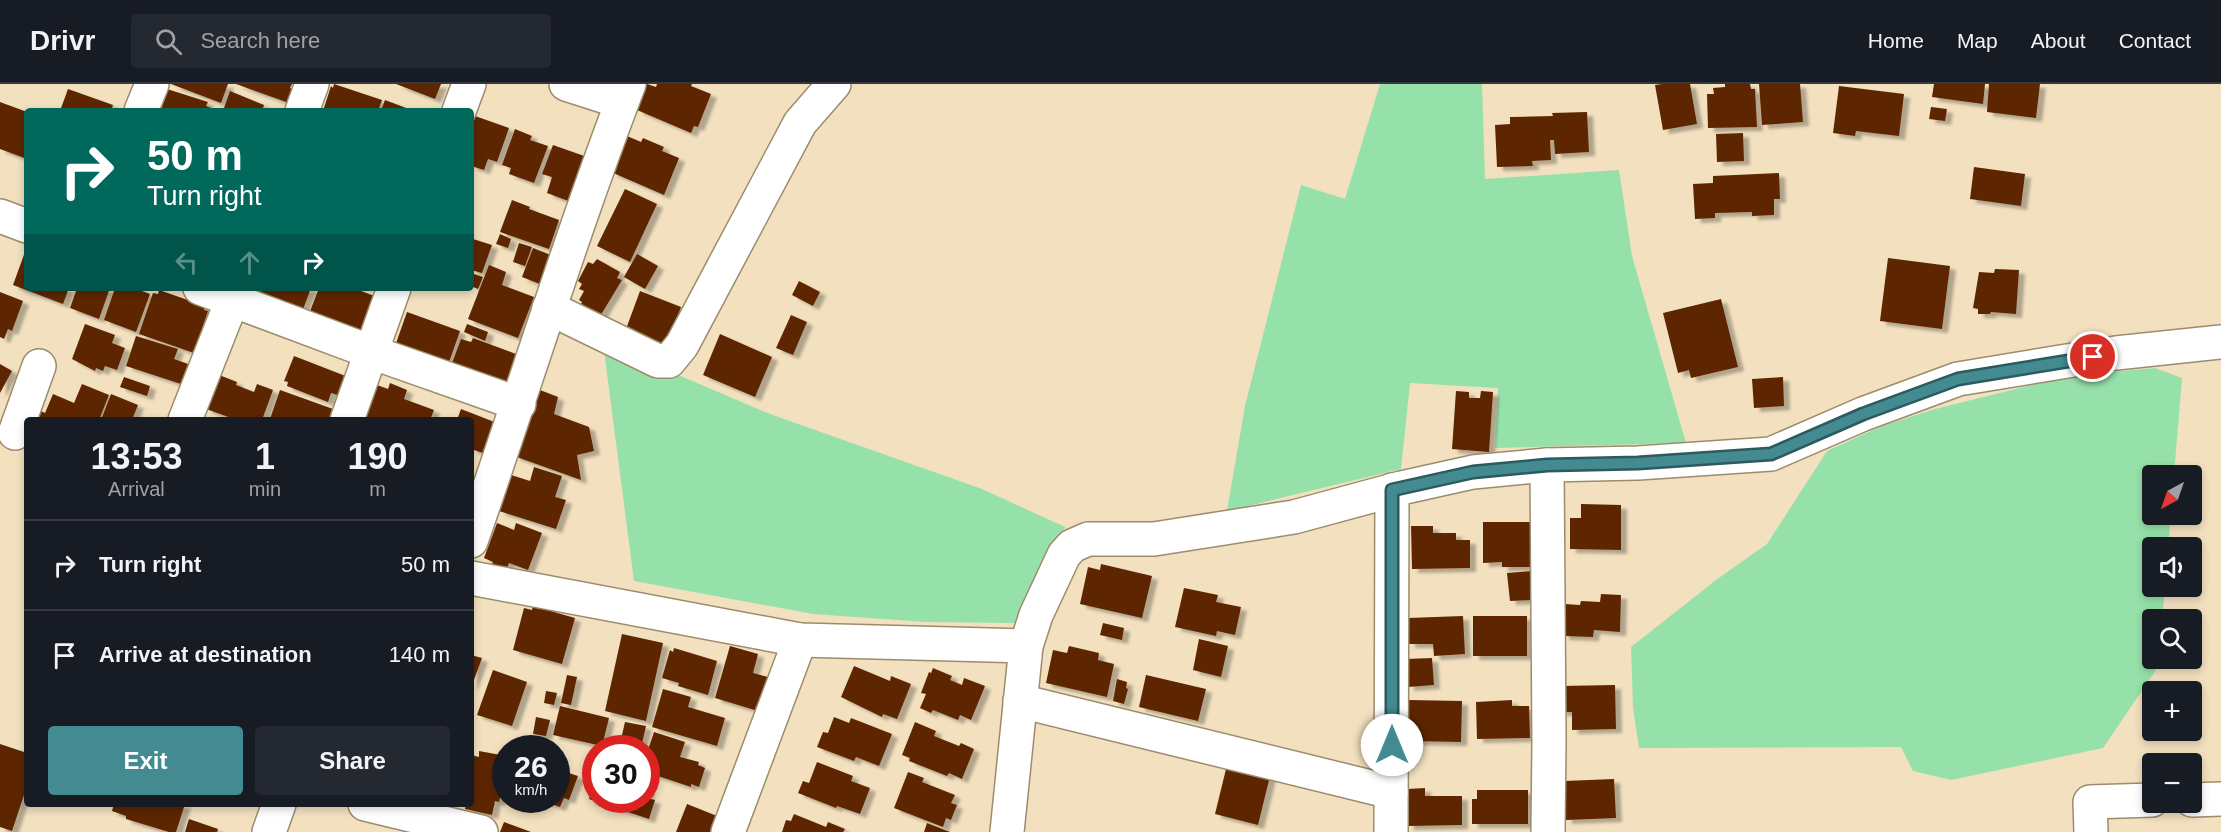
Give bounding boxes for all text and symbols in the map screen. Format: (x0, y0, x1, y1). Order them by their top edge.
search box (131, 14, 551, 68)
text: Drivr (30, 25, 95, 56)
icon: search (152, 25, 185, 58)
text: Search here (200, 28, 320, 53)
text: Home (1868, 29, 1924, 52)
text: Map (1957, 29, 1998, 52)
text: About (2031, 29, 2086, 52)
text: Contact (2119, 29, 2191, 52)
icon: right (48, 132, 126, 210)
text: 50 m (147, 132, 243, 179)
text: Turn right (147, 181, 262, 211)
icon: left (170, 246, 203, 279)
icon: ahead (233, 246, 266, 279)
icon: right (296, 246, 329, 279)
pin (2067, 331, 2118, 382)
icon: arrive (2076, 340, 2109, 373)
text: 13:53 (90, 436, 182, 477)
text: 1 (255, 436, 275, 477)
text: 190 (347, 436, 408, 477)
north arrow (2142, 465, 2202, 525)
map controls (2142, 465, 2202, 813)
text: Arrival (108, 478, 165, 500)
text: min (249, 478, 281, 500)
text: m (369, 478, 386, 500)
button: sound (2142, 537, 2202, 597)
icon: right (48, 549, 81, 582)
text: Turn right (99, 552, 201, 577)
text: 50 m (401, 552, 450, 577)
button: search (2142, 609, 2202, 669)
icon: arrive (48, 639, 81, 672)
text: Arrive at destination (99, 642, 312, 667)
text: 140 m (389, 642, 450, 667)
button: + (2142, 681, 2202, 741)
position arrow (1360, 713, 1424, 777)
button: Exit (48, 726, 243, 795)
button: Share (255, 726, 450, 795)
speed limit sign: 30 (582, 735, 660, 813)
text: 26 (514, 750, 548, 783)
button: − (2142, 753, 2202, 813)
text: km/h (515, 781, 547, 798)

